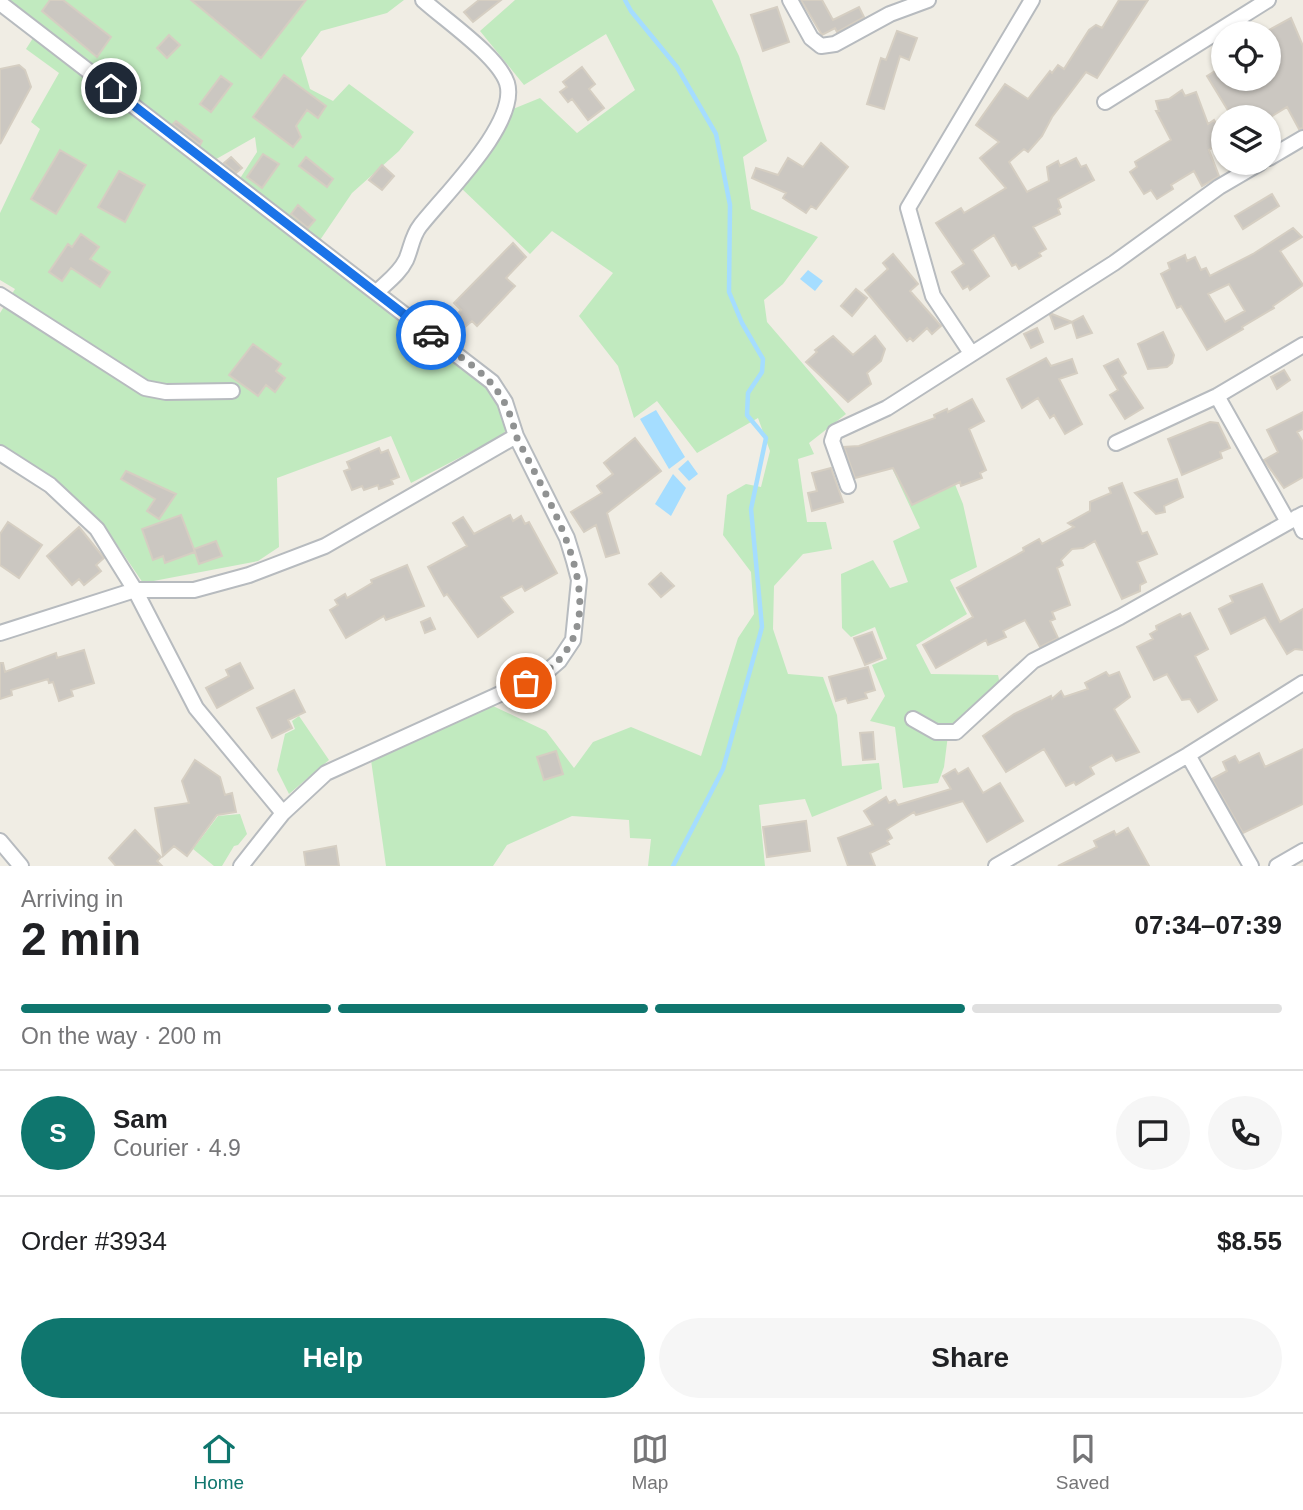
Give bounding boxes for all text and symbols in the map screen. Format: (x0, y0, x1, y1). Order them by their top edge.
map controls (1211, 21, 1281, 175)
button: locate (1211, 21, 1281, 91)
pin (81, 58, 141, 118)
icon: home (92, 69, 130, 107)
button: layers (1211, 105, 1281, 175)
courier (396, 300, 466, 370)
icon: car (412, 316, 450, 354)
pin (496, 653, 556, 713)
icon: bag (507, 664, 545, 702)
text: Arriving in (21, 886, 123, 912)
text: 07:34–07:39 (1135, 910, 1282, 940)
text: 2 min (21, 913, 141, 965)
text: On the way · 200 m (21, 1023, 222, 1049)
button: chat (1116, 1096, 1190, 1170)
button: phone (1208, 1096, 1282, 1170)
text: Sam (113, 1104, 168, 1134)
text: S (49, 1118, 67, 1148)
text: Courier · 4.9 (113, 1135, 241, 1161)
text: Order #3934 (21, 1226, 167, 1256)
text: $8.55 (1217, 1226, 1282, 1256)
button: Help (21, 1318, 645, 1398)
button: Share (659, 1318, 1282, 1398)
tab: Home (193, 1430, 244, 1494)
tab: Map (631, 1430, 669, 1494)
tab: Saved (1056, 1430, 1110, 1494)

